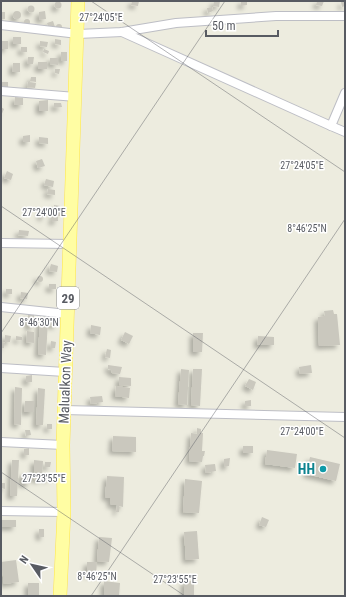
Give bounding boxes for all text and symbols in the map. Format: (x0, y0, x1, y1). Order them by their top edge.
text: 27°24'05"E (79, 12, 123, 23)
scale bar (206, 12, 278, 38)
text: 50 m (212, 19, 236, 33)
text: 27°24'05"E (280, 160, 324, 171)
text: 27°24'00"E (22, 207, 66, 218)
text: 8°46'25"N (287, 223, 327, 234)
road number: 29 (57, 287, 79, 309)
text: 8°46'30"N (19, 317, 59, 328)
street label: Malualkon Way (56, 340, 74, 424)
text: 27°24'00"E (280, 426, 324, 437)
place label: HH (298, 461, 315, 477)
marker: HH (318, 464, 328, 474)
text: 27°23'55"E (22, 473, 66, 484)
north arrow (12, 545, 52, 585)
text: N (17, 553, 32, 566)
text: 8°46'25"N (77, 571, 117, 582)
text: 27°23'55"E (153, 574, 197, 585)

